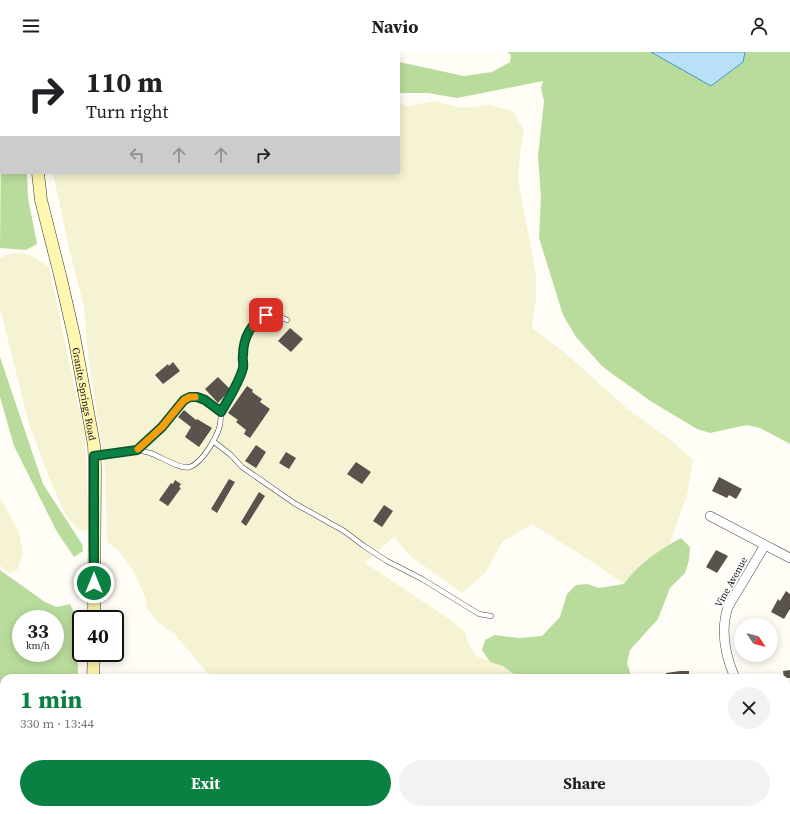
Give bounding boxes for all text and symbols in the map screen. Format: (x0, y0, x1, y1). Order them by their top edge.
text: Navio (372, 14, 418, 39)
icon: menu (20, 15, 42, 37)
icon: person (748, 15, 770, 37)
text: 110 m (86, 63, 163, 101)
icon: right (20, 68, 72, 120)
text: Turn right (86, 99, 168, 124)
icon: left (126, 144, 148, 166)
icon: ahead (168, 144, 190, 166)
icon: ahead (210, 144, 232, 166)
icon: right (252, 144, 274, 166)
pin (249, 298, 283, 332)
icon: arrive (255, 304, 277, 326)
street label: Granite Springs Road (70, 346, 100, 442)
street label: Vine Avenue (712, 554, 750, 610)
position arrow (73, 562, 115, 604)
speed limit sign: 40 (72, 610, 124, 662)
text: 33 (27, 617, 49, 645)
north arrow (734, 618, 778, 662)
map controls (734, 618, 778, 662)
text: km/h (26, 639, 50, 652)
text: 1 min (20, 683, 82, 716)
button: close (728, 687, 770, 729)
text: 330 m · 13:44 (20, 715, 94, 732)
button: Exit (20, 760, 391, 806)
button: Share (399, 760, 770, 806)

